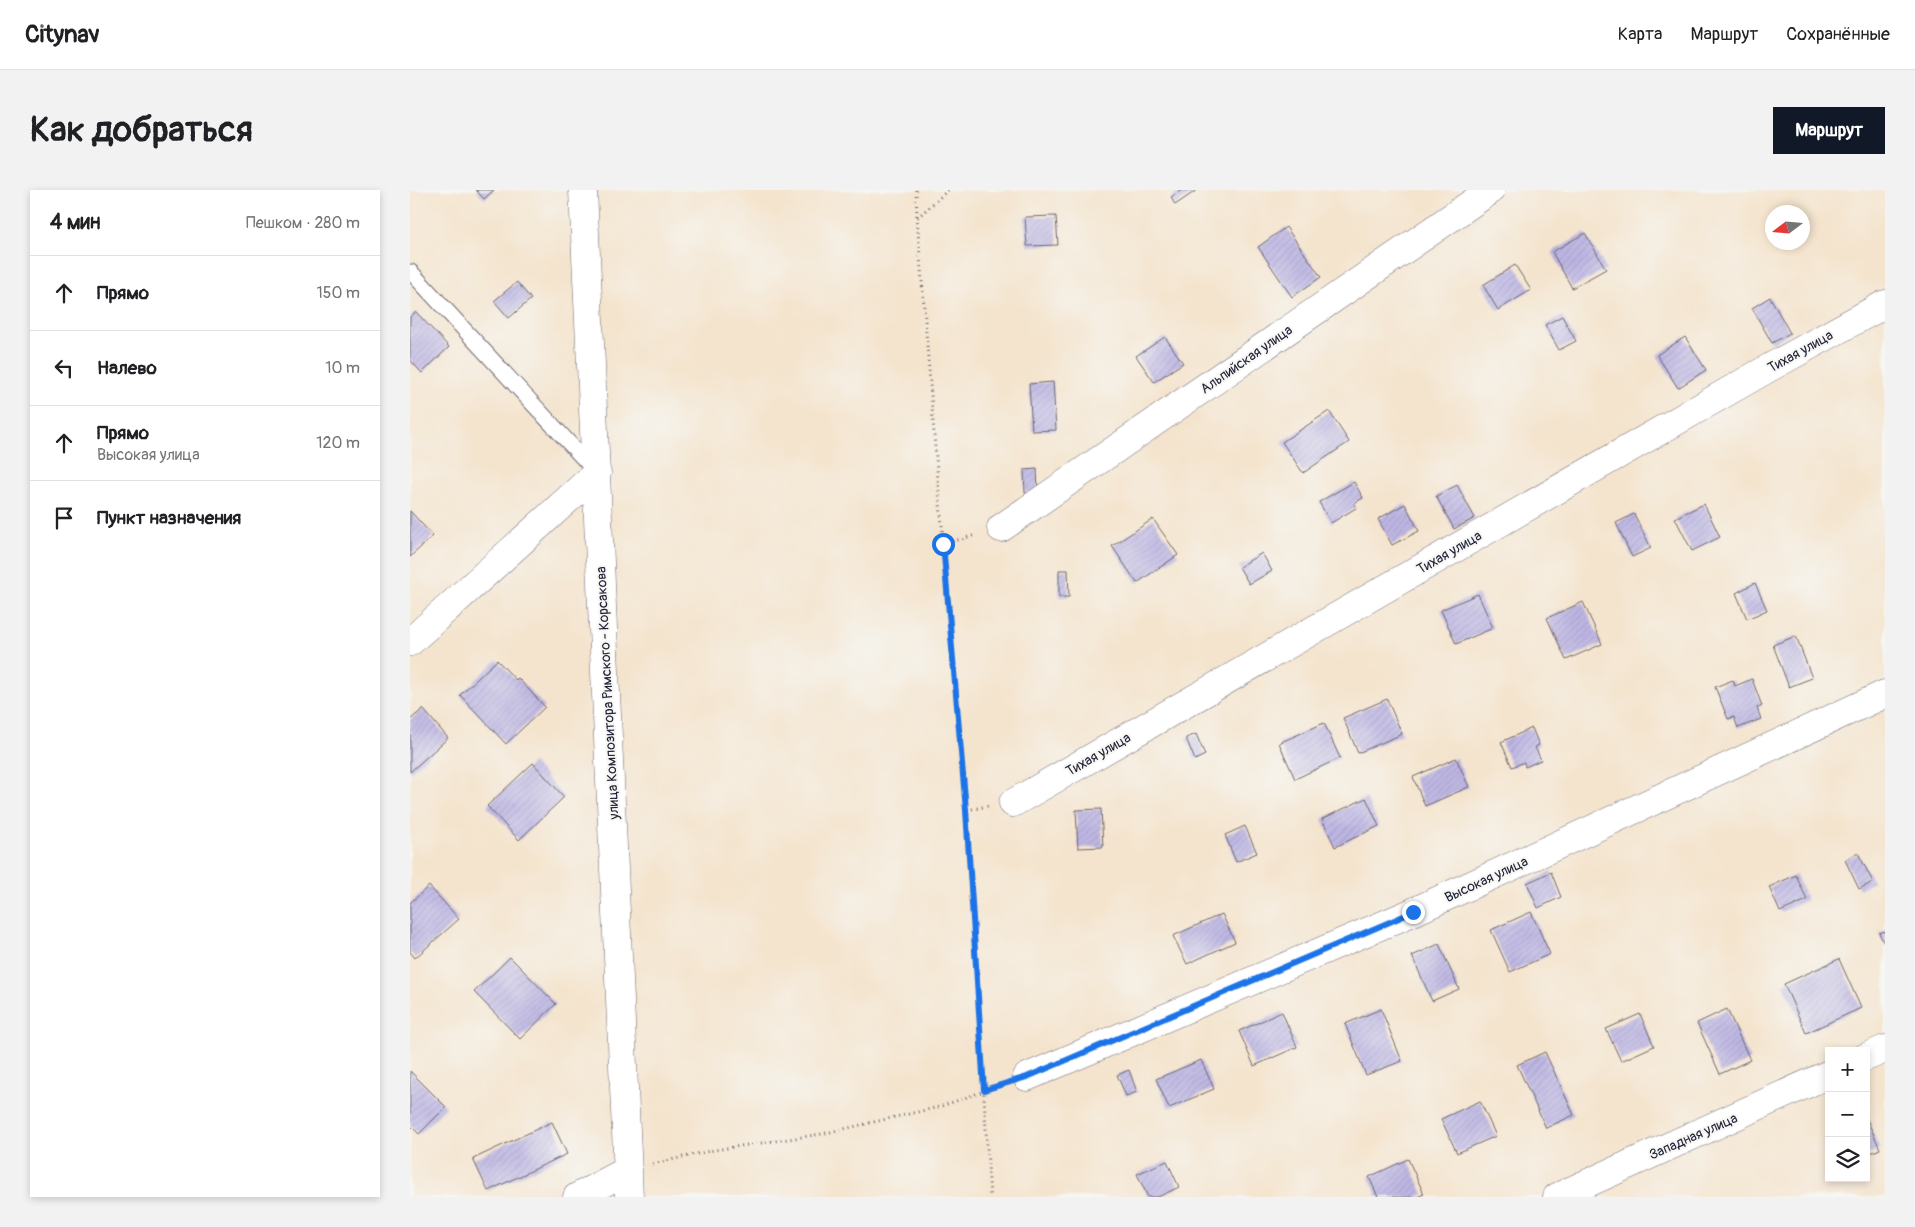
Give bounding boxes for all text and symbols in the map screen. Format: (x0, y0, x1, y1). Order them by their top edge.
text: Citynav (25, 20, 100, 49)
text: Карта (1618, 23, 1662, 46)
text: Маршрут (1690, 23, 1758, 46)
text: Сохранённые (1786, 23, 1890, 46)
button: Маршрут (1773, 107, 1885, 154)
text: Как добраться (30, 108, 253, 152)
north arrow (1765, 205, 1810, 250)
text: 4 мин (50, 209, 100, 236)
text: Пешком · 280 m (246, 213, 360, 233)
icon: ahead (50, 279, 78, 307)
text: Прямо (97, 281, 149, 305)
text: 150 m (316, 283, 360, 303)
street label: Альпийская улица (1197, 321, 1296, 397)
street label: Тихая улица (1765, 327, 1836, 376)
icon: left (50, 354, 78, 382)
text: Налево (97, 356, 157, 380)
text: 10 m (325, 358, 360, 378)
text: Прямо (97, 421, 149, 445)
icon: ahead (50, 429, 78, 457)
text: 120 m (316, 433, 360, 453)
text: Высокая улица (97, 445, 200, 465)
icon: arrive (50, 504, 78, 532)
text: Пункт назначения (97, 506, 241, 530)
street label: Тихая улица (1414, 527, 1485, 578)
route start (932, 533, 955, 556)
street label: улица Композитора Римского - Корсакова (592, 566, 623, 821)
street label: Тихая улица (1063, 729, 1134, 780)
street label: Высокая улица (1442, 853, 1530, 906)
route end (1402, 901, 1425, 924)
map controls (1825, 1047, 1870, 1182)
button: + (1825, 1047, 1870, 1092)
button: − (1825, 1092, 1870, 1137)
street label: Западная улица (1646, 1109, 1740, 1164)
button: layers (1825, 1137, 1870, 1182)

